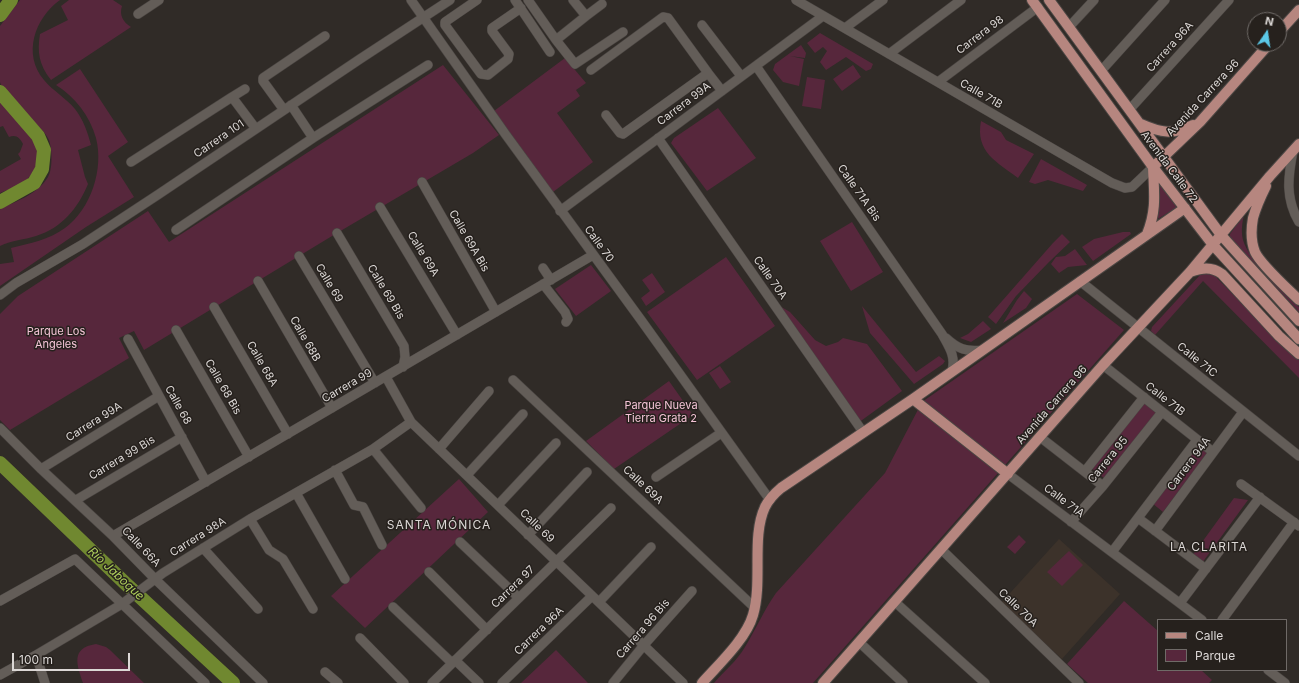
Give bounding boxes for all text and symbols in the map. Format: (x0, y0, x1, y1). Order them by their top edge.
north arrow (1247, 12, 1287, 52)
street label: Carrera 98 (954, 13, 1006, 57)
text: N (1264, 14, 1275, 29)
street label: Carrera 96A (1144, 19, 1196, 75)
street label: Avenida Carrera 96 (1164, 57, 1242, 139)
street label: Calle 71B (957, 77, 1005, 111)
street label: Carrera 99A (655, 80, 713, 128)
street label: Carrera 101 (191, 117, 247, 161)
street label: Avenida Calle 72 (1138, 129, 1200, 205)
street label: Calle 71A Bis (835, 162, 883, 224)
street label: Calle 69A Bis (446, 208, 492, 274)
street label: Calle 70 (581, 223, 617, 265)
street label: Calle 69A (404, 229, 442, 279)
street label: Calle 70A (750, 254, 790, 302)
street label: Calle 69 (312, 261, 346, 305)
street label: Calle 69 Bis (365, 262, 407, 322)
street label: Calle 68B (287, 314, 323, 364)
park label: Parque Los Angeles (27, 325, 85, 351)
street label: Calle 68A (244, 339, 280, 389)
street label: Calle 71C (1174, 340, 1220, 380)
street label: Calle 68 Bis (202, 357, 244, 417)
street label: Avenida Carrera 96 (1014, 363, 1090, 447)
street label: Carrera 99 (319, 366, 375, 406)
street label: Calle 71B (1142, 379, 1188, 419)
street label: Calle 68 (162, 383, 194, 427)
park label: Parque Nueva Tierra Grata 2 (624, 399, 698, 425)
street label: Carrera 99A (64, 400, 124, 444)
street label: Carrera 99 Bis (87, 433, 157, 483)
street label: Carrera 95 (1085, 434, 1131, 486)
street label: Carrera 94A (1165, 435, 1213, 493)
street label: Calle 69A (620, 463, 666, 507)
street label: Calle 71A (1041, 481, 1087, 521)
street label: Calle 69 (517, 506, 557, 546)
street label: Carrera 98A (168, 515, 228, 559)
district label: SANTA MÓNICA (387, 518, 491, 532)
street label: Calle 66A (119, 524, 163, 570)
district label: LA CLARITA (1170, 540, 1248, 554)
water label: Río Jaboque (85, 544, 147, 604)
street label: Carrera 97 (489, 563, 537, 611)
street label: Calle 70A (996, 586, 1040, 630)
street label: Carrera 96 Bis (614, 596, 672, 662)
street label: Carrera 96A (512, 604, 566, 658)
legend (1157, 619, 1287, 671)
text: Calle (1195, 628, 1223, 643)
scale bar (14, 645, 132, 671)
text: Parque (1195, 648, 1235, 663)
text: 100 m (19, 652, 53, 667)

